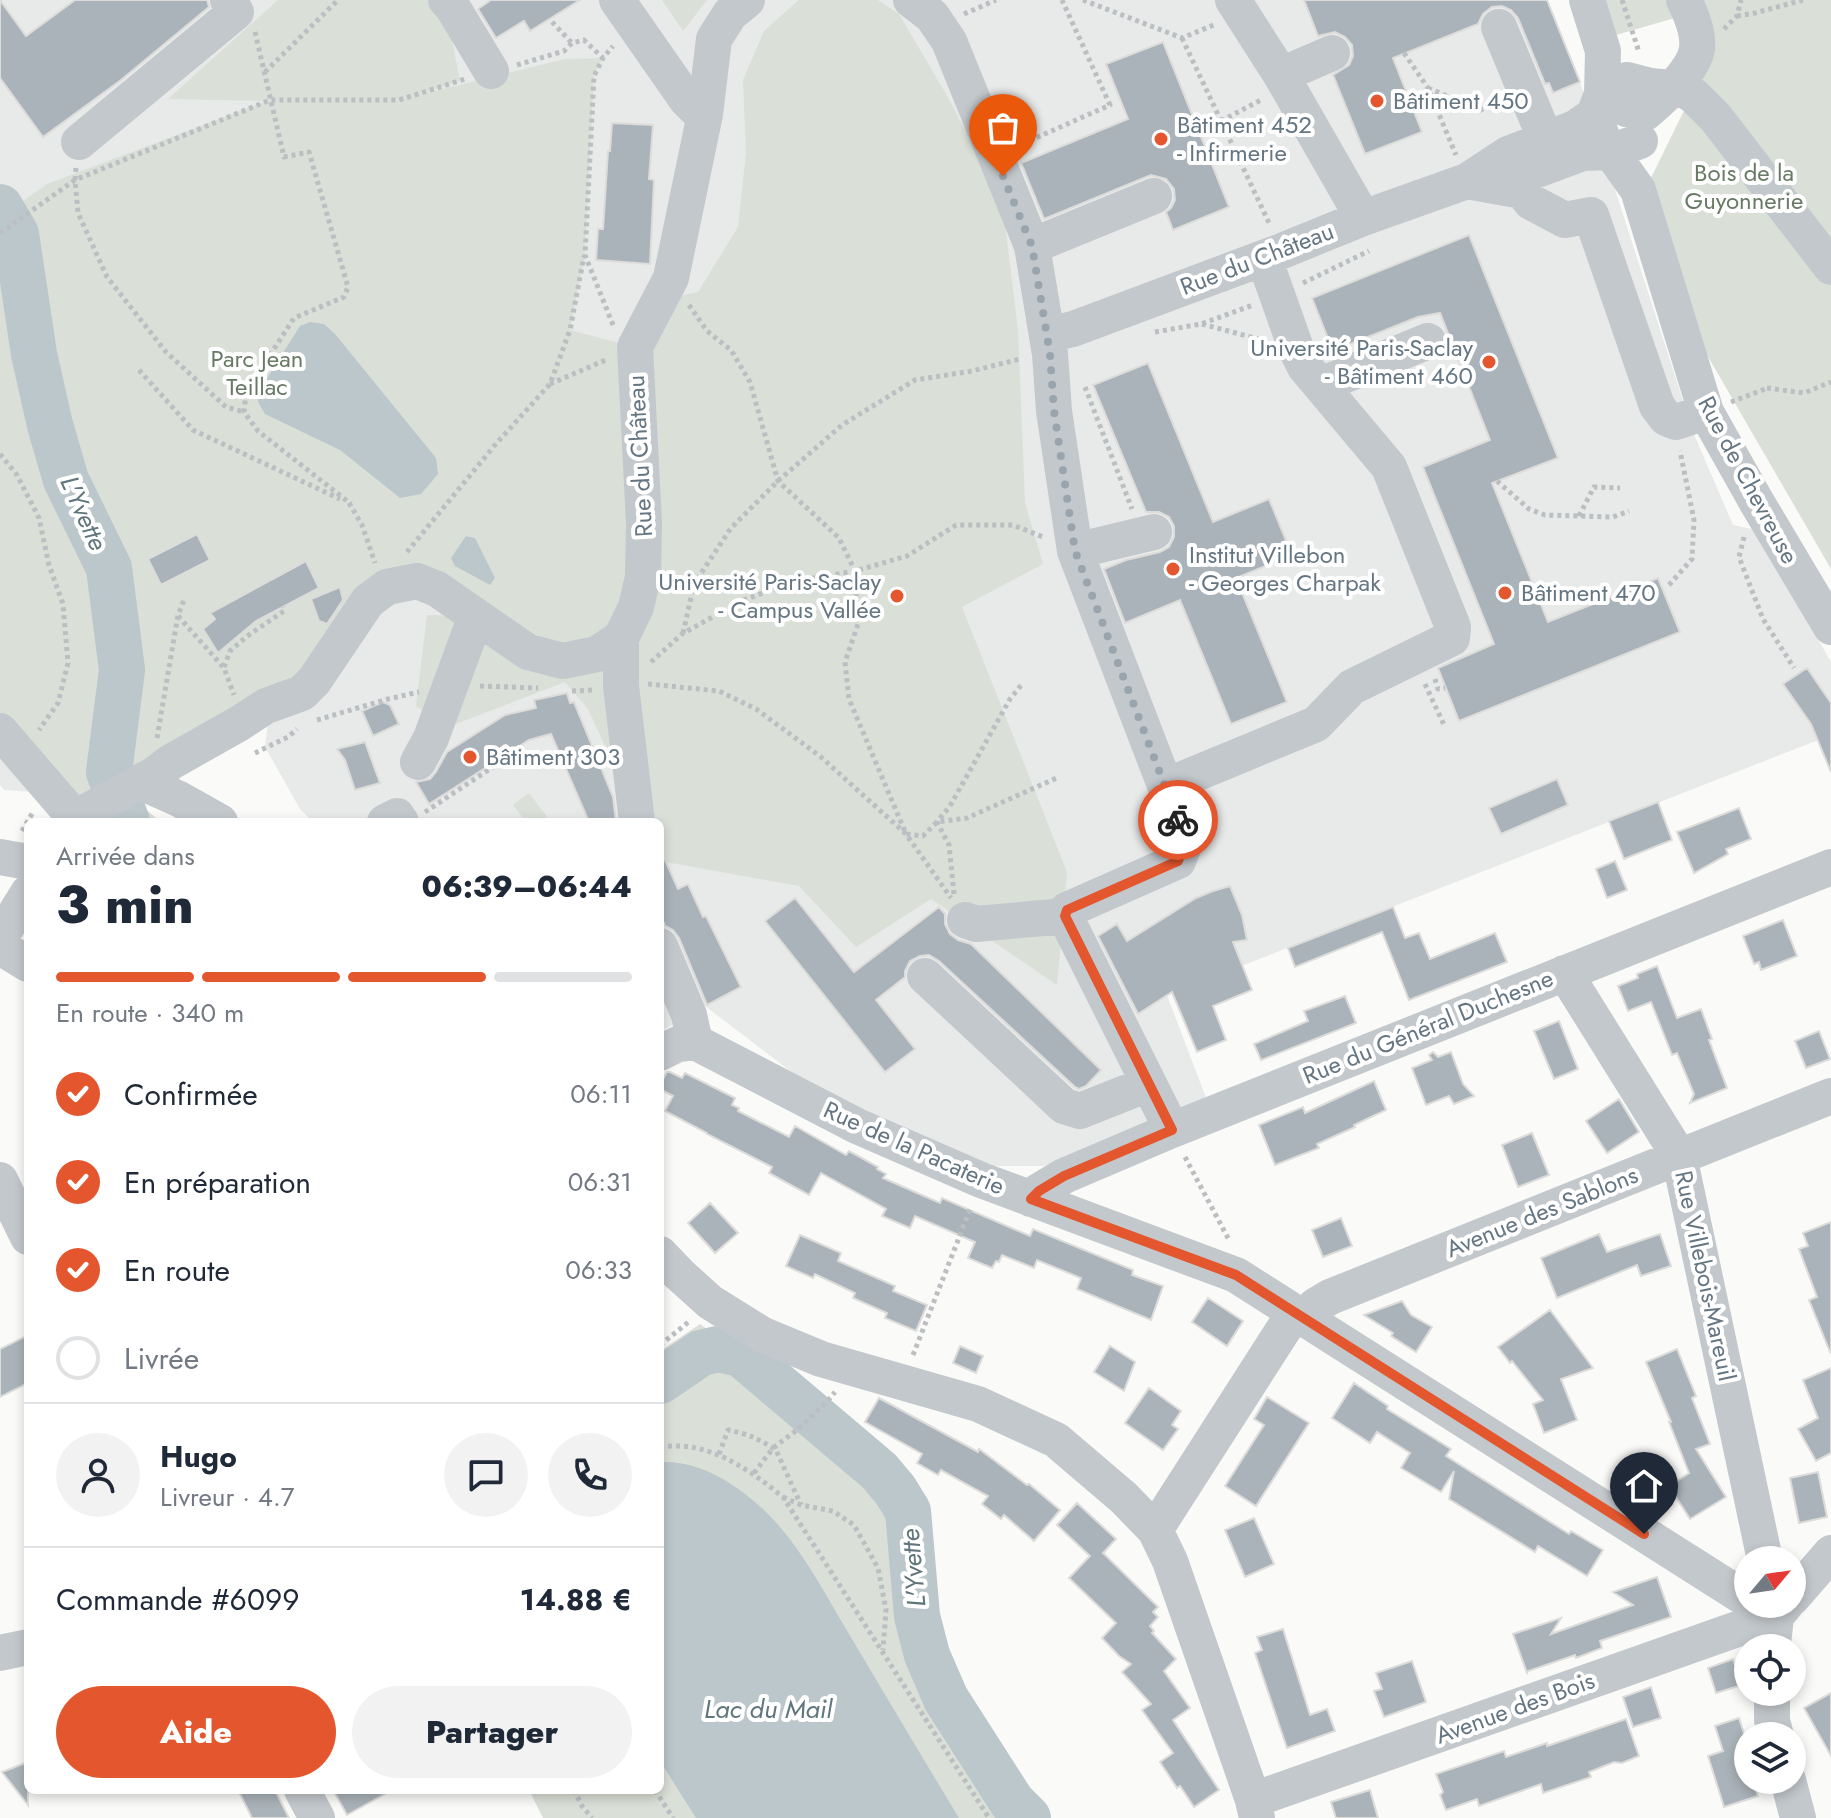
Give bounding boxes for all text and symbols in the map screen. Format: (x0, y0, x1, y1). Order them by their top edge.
place label: Bâtiment 450 (1393, 83, 1529, 118)
marker: Bâtiment 450 (1368, 92, 1386, 110)
pin (969, 94, 1037, 176)
icon: bag (981, 106, 1025, 150)
place label: Bâtiment 452 - Infirmerie (1177, 107, 1312, 170)
marker: Bâtiment 452 - Infirmerie (1152, 130, 1170, 148)
park label: Bois de la Guyonnerie (1685, 155, 1803, 218)
street label: Rue du Château (1175, 213, 1339, 304)
place label: Université Paris-Saclay - Bâtiment 460 (1250, 330, 1473, 393)
park label: Parc Jean Teillac (211, 341, 303, 404)
marker: Université Paris-Saclay - Bâtiment 460 (1480, 353, 1498, 371)
street label: Rue du Château (618, 374, 661, 538)
street label: Rue de Chevreuse (1689, 390, 1807, 570)
water label: L'Yvette (51, 469, 117, 557)
place label: Institut Villebon - Georges Charpak (1189, 537, 1381, 600)
marker: Institut Villebon - Georges Charpak (1164, 560, 1182, 578)
place label: Université Paris-Saclay - Campus Vallée (658, 564, 881, 627)
place label: Bâtiment 470 (1521, 575, 1656, 610)
marker: Bâtiment 470 (1496, 584, 1514, 602)
marker: Université Paris-Saclay - Campus Vallée (888, 587, 906, 605)
place label: Bâtiment 303 (486, 739, 620, 774)
marker: Bâtiment 303 (461, 748, 479, 766)
courier (1138, 780, 1218, 860)
icon: bike (1156, 798, 1200, 842)
text: Arrivée dans (56, 837, 195, 875)
text: 06:39–06:44 (422, 865, 632, 908)
text: 3 min (56, 867, 194, 943)
street label: Rue du Général Duchesne (1297, 960, 1558, 1093)
text: En route · 340 m (56, 994, 244, 1032)
icon: check (56, 1072, 100, 1116)
text: Confirmée (124, 1073, 258, 1116)
text: 06:11 (570, 1075, 632, 1113)
street label: Rue de la Pacaterie (818, 1092, 1010, 1203)
street label: Avenue des Sablons (1441, 1157, 1643, 1266)
icon: check (56, 1160, 100, 1204)
text: En préparation (124, 1161, 311, 1204)
text: 06:31 (568, 1163, 632, 1201)
street label: Rue Villebois-Mareuil (1666, 1167, 1745, 1384)
icon: check (56, 1248, 100, 1292)
text: En route (124, 1249, 230, 1292)
text: 06:33 (565, 1251, 632, 1289)
text: Livrée (124, 1337, 199, 1380)
button: person (56, 1433, 140, 1517)
button: chat (444, 1433, 528, 1517)
button: phone (548, 1433, 632, 1517)
text: Hugo (160, 1435, 237, 1478)
pin (1610, 1452, 1678, 1534)
icon: home (1622, 1464, 1666, 1508)
text: Livreur · 4.7 (160, 1478, 294, 1516)
water label: L'Yvette (891, 1527, 935, 1609)
north arrow (1734, 1546, 1806, 1618)
map controls (1734, 1546, 1806, 1794)
text: Commande #6099 (56, 1578, 299, 1621)
text: 14.88 € (520, 1578, 632, 1621)
button: locate (1734, 1634, 1806, 1706)
street label: Avenue des Bois (1430, 1662, 1599, 1753)
button: Aide (56, 1686, 336, 1778)
button: Partager (352, 1686, 632, 1778)
water label: Lac du Mail (704, 1690, 833, 1728)
button: layers (1734, 1722, 1806, 1794)

